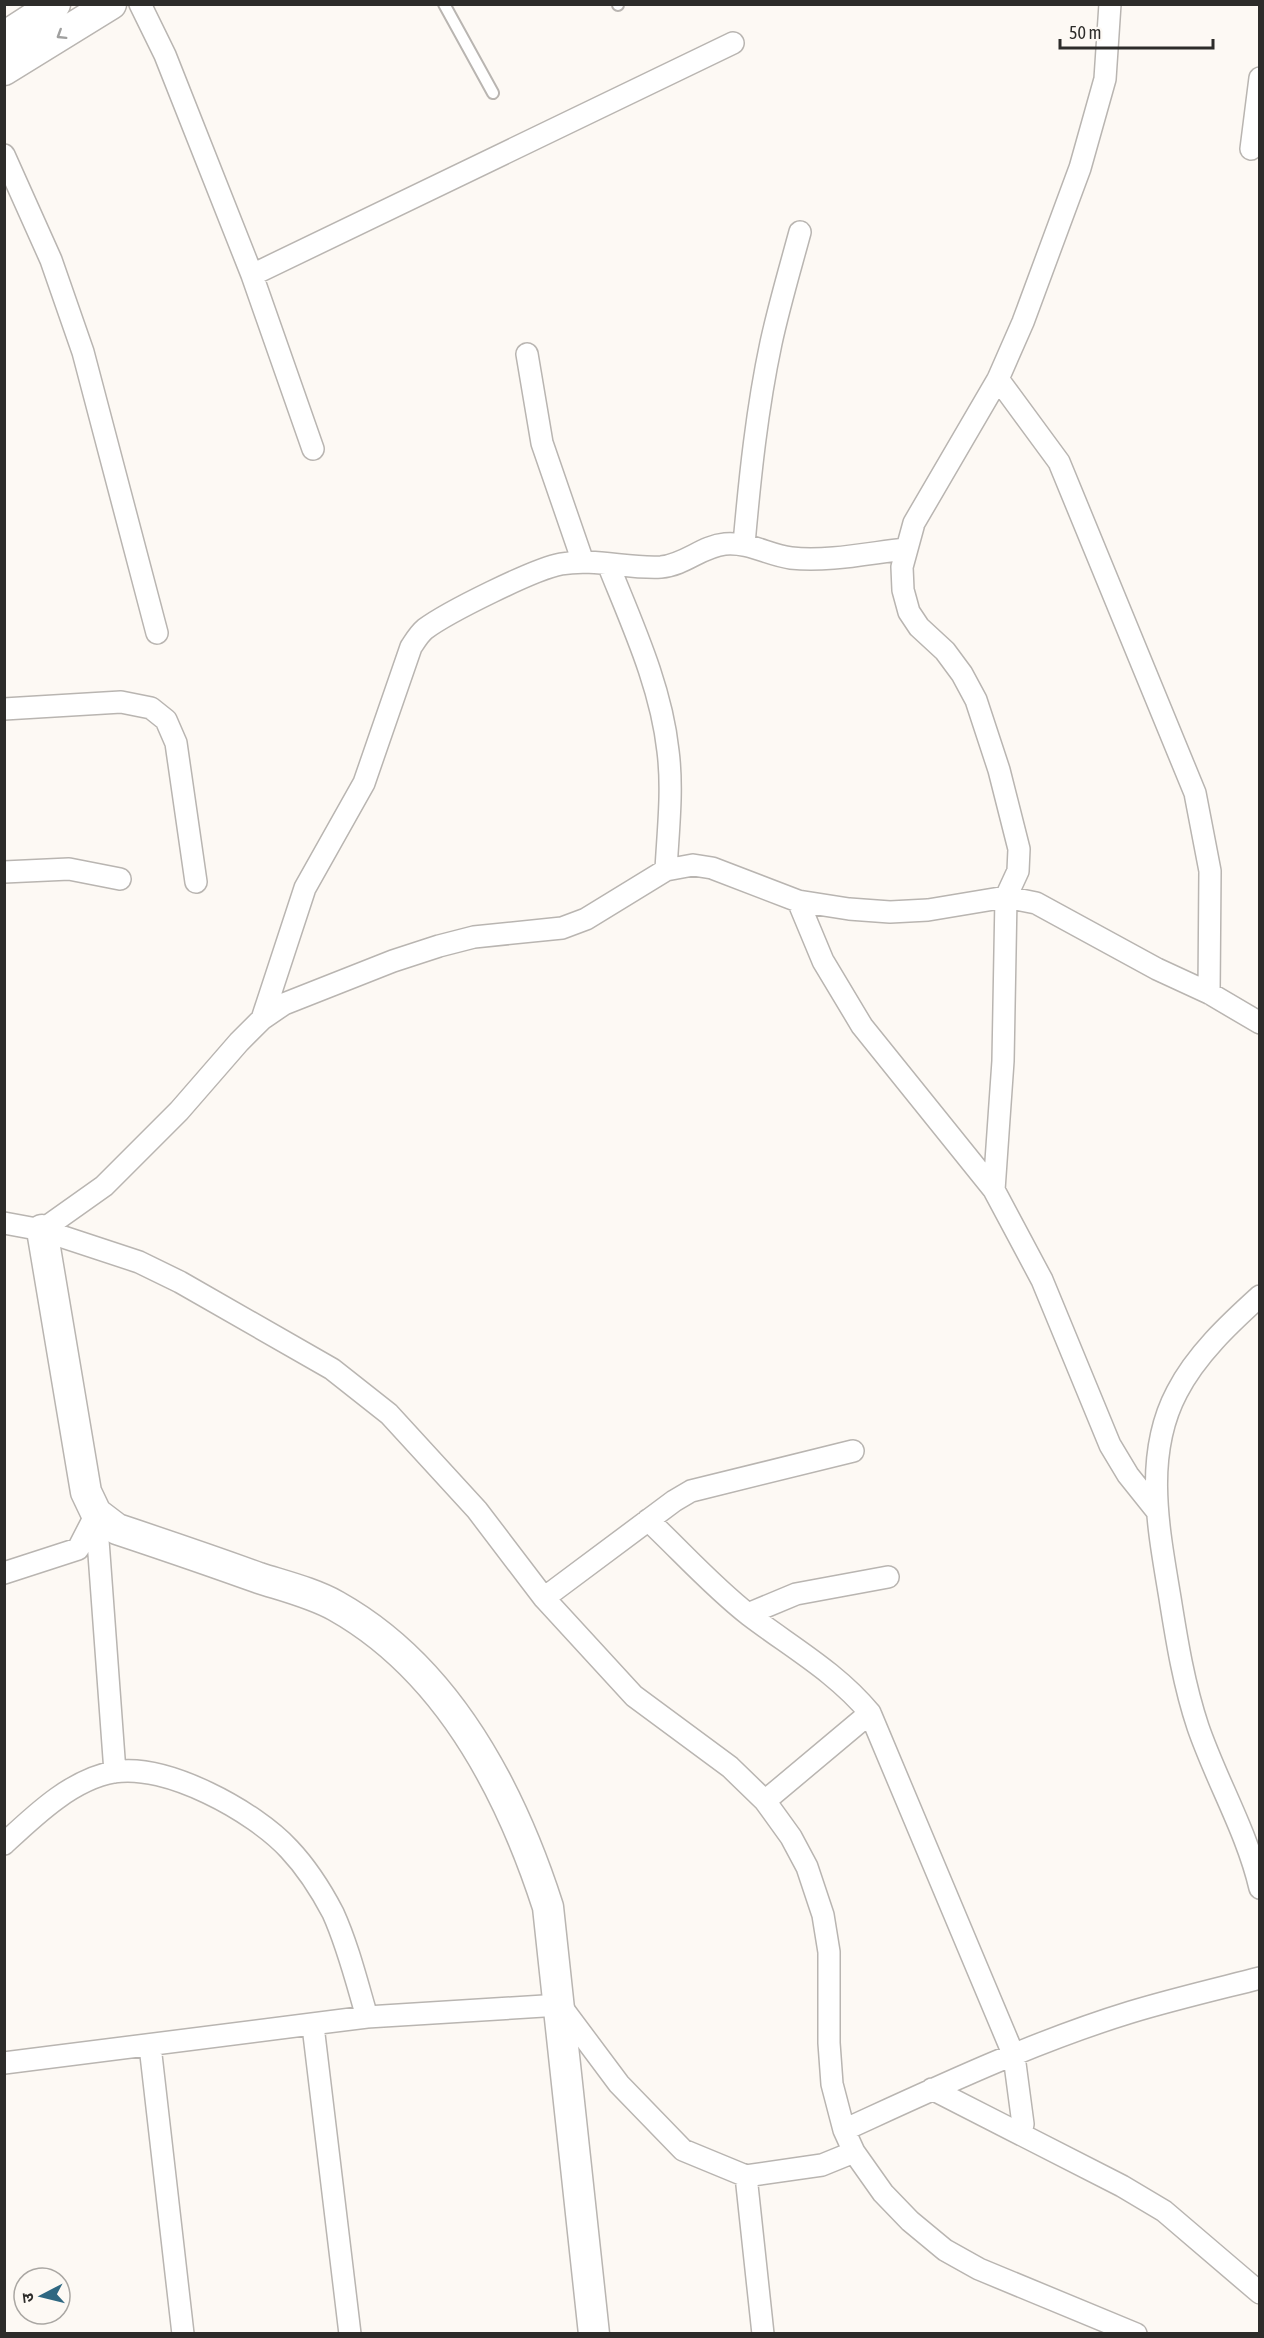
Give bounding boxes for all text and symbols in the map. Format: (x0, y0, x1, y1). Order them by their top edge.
scale bar (1060, 12, 1213, 50)
text: 50 m (1069, 22, 1101, 43)
one-way arrow (57, 28, 67, 40)
north arrow (12, 2266, 72, 2326)
text: उ (18, 2291, 37, 2304)

